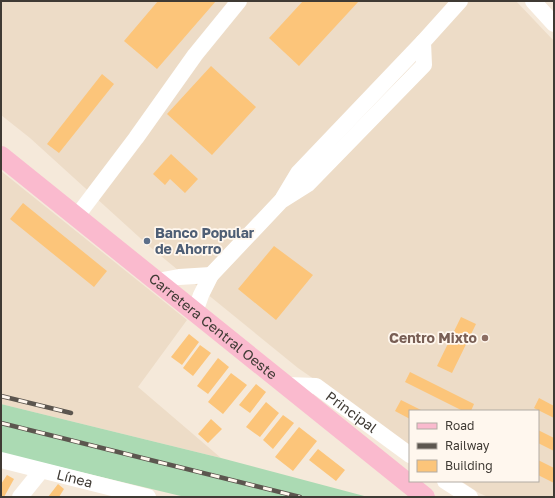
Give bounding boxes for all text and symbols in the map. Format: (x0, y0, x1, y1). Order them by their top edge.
place label: Banco Popular de Ahorro (155, 224, 255, 257)
marker: Banco Popular de Ahorro (142, 236, 152, 246)
street label: Carretera Central Oeste (146, 269, 281, 383)
place label: Centro Mixto (389, 329, 477, 346)
marker: Centro Mixto (480, 333, 490, 343)
street label: Principal (323, 387, 381, 436)
legend (409, 410, 539, 482)
text: Road (445, 418, 474, 433)
text: Railway (445, 438, 490, 453)
text: Building (445, 458, 493, 473)
street label: Línea (55, 465, 95, 491)

